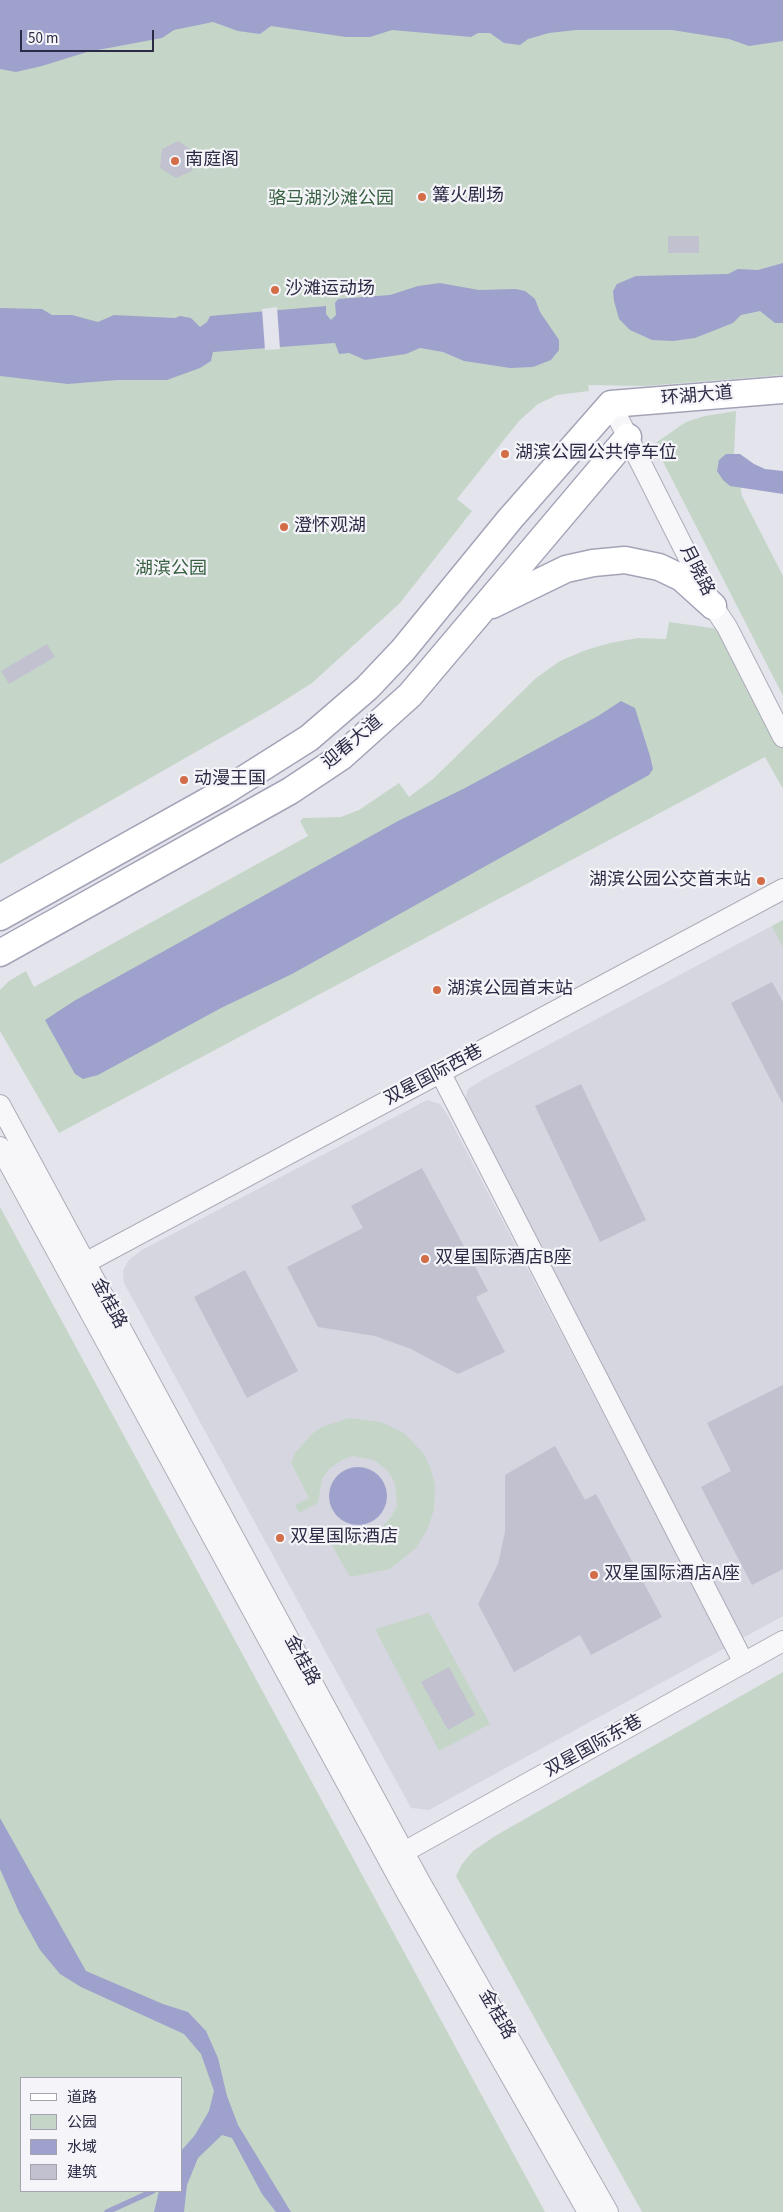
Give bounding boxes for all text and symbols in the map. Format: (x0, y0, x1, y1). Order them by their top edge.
scale bar (22, 20, 156, 52)
text: 50 m (28, 28, 58, 49)
place label: 南庭阁 (185, 150, 239, 172)
marker: 南庭阁 (169, 155, 181, 167)
place label: 篝火剧场 (432, 186, 504, 208)
park label: 骆马湖沙滩公园 (268, 189, 394, 211)
marker: 篝火剧场 (416, 191, 428, 203)
place label: 沙滩运动场 (285, 279, 375, 301)
marker: 沙滩运动场 (269, 284, 281, 296)
street label: 环湖大道 (660, 383, 734, 411)
place label: 湖滨公园公共停车位 (515, 443, 677, 465)
marker: 湖滨公园公共停车位 (499, 448, 511, 460)
place label: 澄怀观湖 (294, 516, 366, 538)
marker: 澄怀观湖 (278, 521, 290, 533)
street label: 月晓路 (674, 542, 718, 600)
park label: 湖滨公园 (135, 559, 207, 581)
street label: 迎春大道 (318, 712, 388, 774)
place label: 动漫王国 (194, 769, 266, 791)
marker: 动漫王国 (178, 774, 190, 786)
place label: 湖滨公园公交首末站 (589, 870, 751, 892)
marker: 湖滨公园公交首末站 (755, 875, 767, 887)
place label: 湖滨公园首末站 (447, 979, 573, 1001)
marker: 湖滨公园首末站 (431, 984, 443, 996)
street label: 双星国际西巷 (381, 1041, 487, 1111)
place label: 双星国际酒店B座 (435, 1248, 572, 1270)
marker: 双星国际酒店B座 (419, 1253, 431, 1265)
street label: 金桂路 (86, 1275, 130, 1333)
place label: 双星国际酒店 (290, 1527, 398, 1549)
marker: 双星国际酒店 (274, 1532, 286, 1544)
place label: 双星国际酒店A座 (604, 1564, 740, 1586)
marker: 双星国际酒店A座 (588, 1569, 600, 1581)
street label: 金桂路 (279, 1632, 323, 1690)
street label: 双星国际东巷 (542, 1711, 646, 1783)
street label: 金桂路 (473, 1986, 519, 2044)
legend (20, 2077, 182, 2192)
text: 道路 (67, 2087, 97, 2108)
text: 公园 (67, 2112, 97, 2133)
text: 水域 (67, 2137, 97, 2158)
text: 建筑 (67, 2162, 97, 2183)

